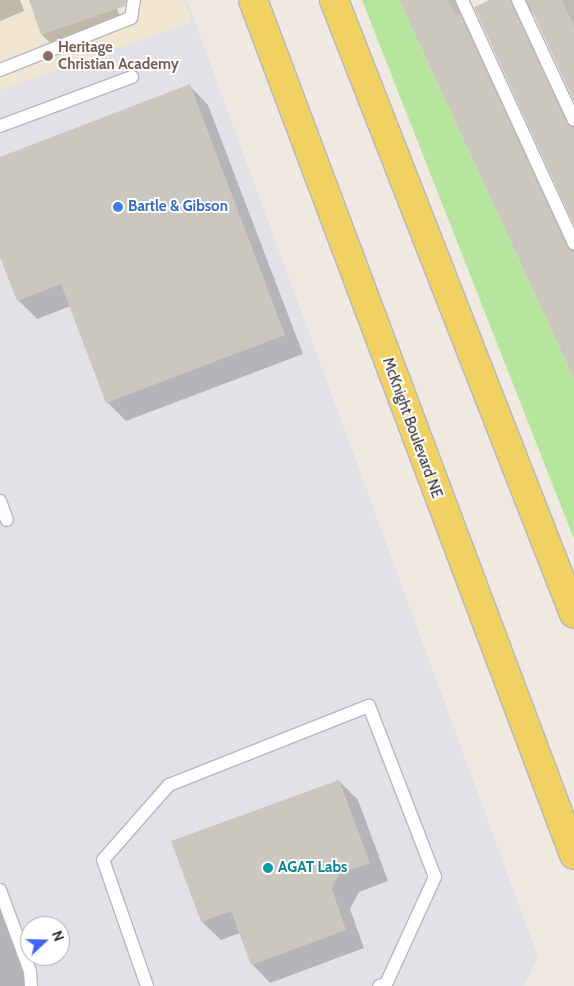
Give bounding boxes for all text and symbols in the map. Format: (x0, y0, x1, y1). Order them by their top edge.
place label: Heritage Christian Academy (58, 38, 179, 73)
marker: Heritage Christian Academy (42, 50, 54, 62)
place label: Bartle & Gibson (128, 198, 228, 216)
marker: Bartle & Gibson (112, 201, 124, 213)
street label: McKnight Boulevard NE (378, 355, 446, 501)
place label: AGAT Labs (278, 859, 347, 877)
marker: AGAT Labs (262, 862, 274, 874)
north arrow (20, 916, 70, 966)
text: N (48, 928, 68, 944)

